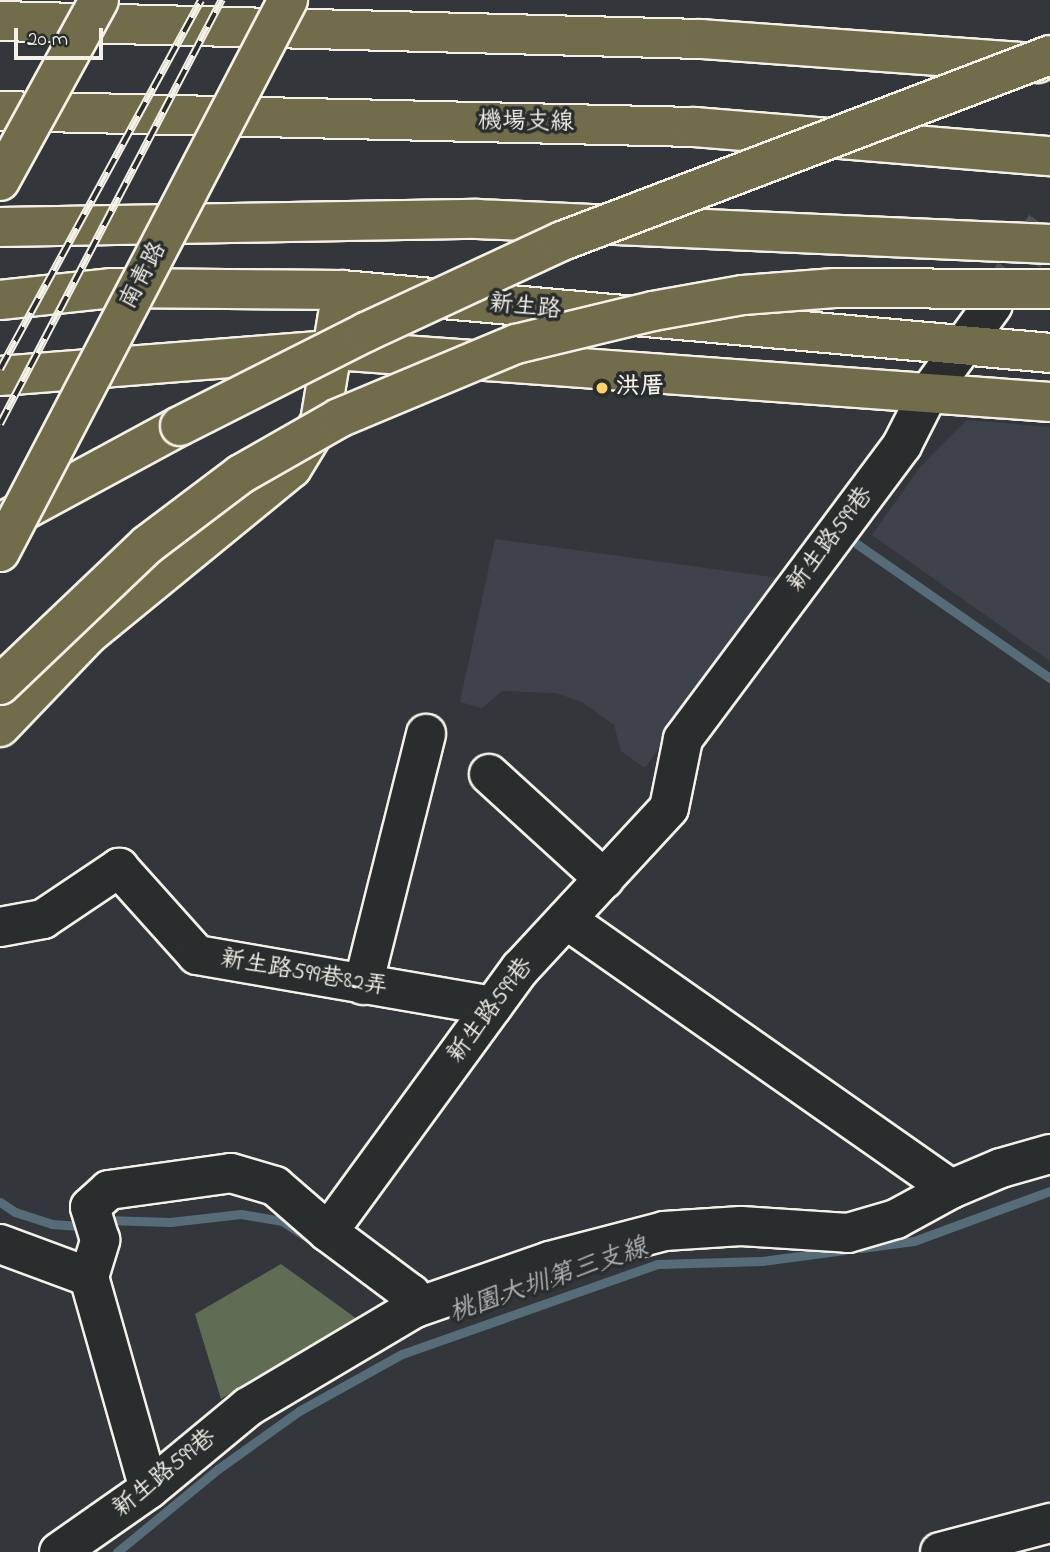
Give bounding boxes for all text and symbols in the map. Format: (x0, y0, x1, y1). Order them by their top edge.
scale bar (18, 14, 107, 58)
text: 20 m (27, 25, 68, 55)
street label: 機場支線 (478, 108, 574, 138)
street label: 南青路 (114, 237, 174, 315)
street label: 新生路 (488, 290, 562, 326)
place label: 洪厝 (616, 374, 664, 402)
marker: 洪厝 (594, 380, 610, 396)
street label: 新生路599巷 (782, 482, 880, 598)
street label: 新生路599巷82弄 (218, 945, 390, 1003)
street label: 新生路599巷 (442, 953, 540, 1069)
water label: 桃園大圳第三支線 (446, 1233, 652, 1331)
street label: 新生路599巷 (108, 1424, 222, 1524)

